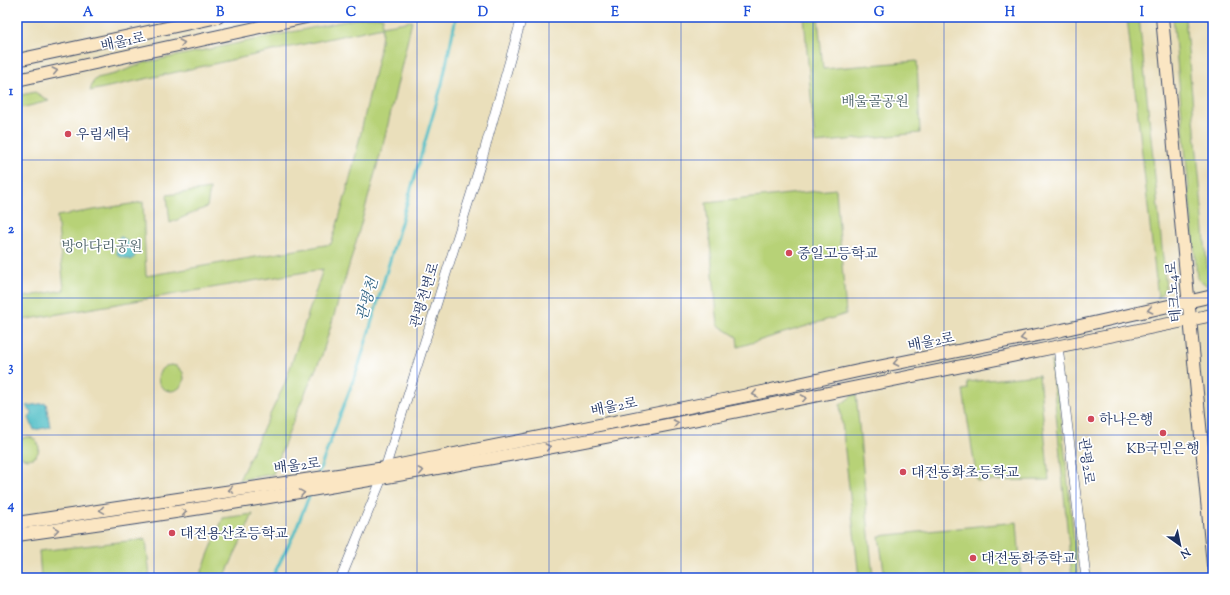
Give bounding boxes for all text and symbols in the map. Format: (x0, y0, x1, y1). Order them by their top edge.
text: A (83, 4, 94, 22)
text: B (216, 4, 225, 22)
text: C (346, 4, 356, 22)
text: D (478, 4, 488, 22)
text: E (611, 4, 619, 22)
text: F (743, 4, 751, 22)
text: G (874, 4, 885, 22)
text: H (1005, 4, 1016, 22)
text: I (1140, 4, 1145, 22)
street label: 배울1로 (99, 28, 148, 57)
one-way arrow (179, 40, 185, 48)
one-way arrow (52, 67, 58, 75)
text: 1 (9, 83, 14, 101)
park label: 배울골공원 (841, 93, 909, 113)
place label: 우림세탁 (76, 126, 131, 146)
marker: 우림세탁 (63, 129, 73, 139)
text: 2 (8, 221, 15, 239)
park label: 방아다리공원 (61, 238, 143, 258)
place label: 중일고등학교 (797, 245, 879, 265)
marker: 중일고등학교 (784, 248, 794, 258)
street label: 관평천변로 (406, 260, 445, 331)
street label: 테크노4로 (1162, 260, 1188, 323)
water label: 관평천 (352, 274, 385, 323)
one-way arrow (1147, 306, 1154, 314)
street label: 배울2로 (906, 329, 957, 357)
one-way arrow (1020, 333, 1027, 341)
one-way arrow (893, 358, 899, 367)
text: 3 (8, 359, 14, 377)
one-way arrow (752, 389, 758, 397)
street label: 배울2로 (589, 394, 640, 422)
one-way arrow (801, 395, 807, 403)
place label: 하나은행 (1099, 411, 1153, 431)
marker: 하나은행 (1086, 414, 1096, 424)
one-way arrow (673, 419, 679, 427)
marker: KB국민은행 (1158, 428, 1168, 438)
street label: 관평2로 (1072, 437, 1098, 486)
place label: KB국민은행 (1126, 440, 1200, 460)
one-way arrow (545, 443, 552, 451)
street label: 배울2로 (273, 454, 322, 480)
place label: 대전동화초등학교 (911, 464, 1020, 484)
one-way arrow (418, 467, 424, 476)
marker: 대전동화초등학교 (898, 467, 908, 477)
one-way arrow (228, 485, 234, 494)
one-way arrow (299, 489, 305, 498)
text: 4 (7, 497, 15, 515)
one-way arrow (99, 505, 105, 514)
one-way arrow (181, 508, 187, 517)
place label: 대전용산초등학교 (180, 525, 289, 545)
north arrow (1160, 525, 1200, 565)
one-way arrow (53, 526, 59, 535)
marker: 대전용산초등학교 (167, 528, 177, 538)
text: N (1177, 543, 1194, 562)
place label: 대전동화중학교 (981, 550, 1076, 570)
marker: 대전동화중학교 (968, 553, 978, 563)

